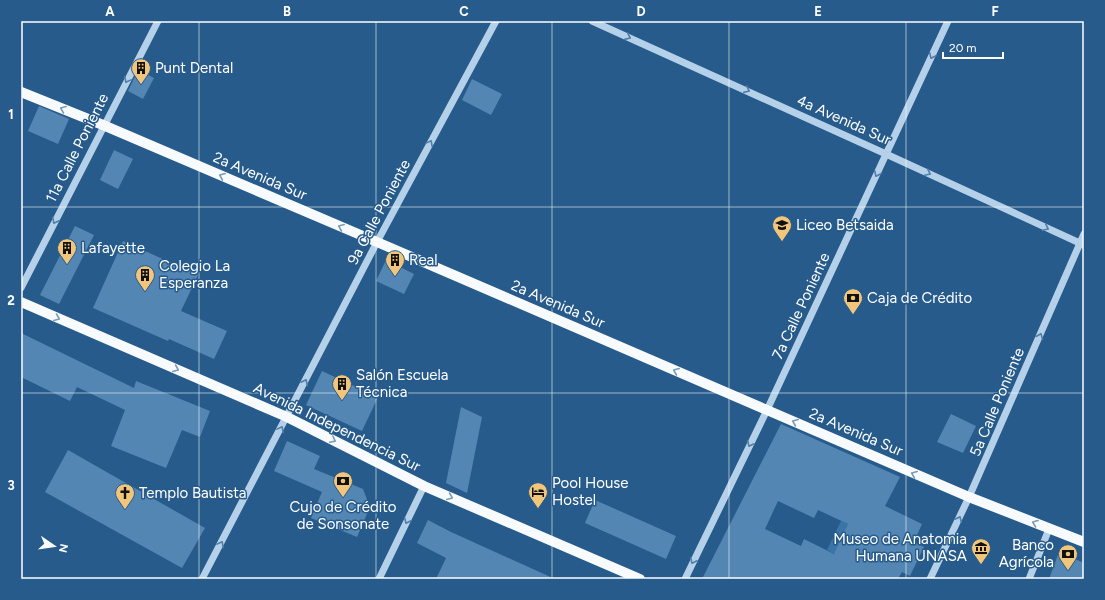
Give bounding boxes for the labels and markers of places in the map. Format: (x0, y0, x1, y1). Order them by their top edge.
building icon: Punt Dental (130, 57, 152, 85)
place label: Punt Dental (155, 59, 233, 77)
school or university icon: Liceo Betsaida (771, 214, 793, 242)
place label: Liceo Betsaida (796, 216, 894, 234)
building icon: Lafayette (56, 237, 78, 265)
place label: Lafayette (81, 239, 145, 257)
building icon: Real (384, 249, 406, 277)
place label: Real (409, 251, 438, 269)
place label: Colegio La Esperanza (159, 257, 230, 292)
building icon: Colegio La Esperanza (134, 264, 156, 292)
bank icon: Caja de Crédito (842, 287, 864, 315)
place label: Caja de Crédito (867, 289, 973, 307)
place label: Salón Escuela Técnica (356, 366, 448, 401)
building icon: Salón Escuela Técnica (331, 373, 353, 401)
bank icon: Cujo de Crédito de Sonsonate (332, 470, 354, 498)
place label: Pool House Hostel (552, 474, 628, 509)
hotel icon: Pool House Hostel (527, 481, 549, 509)
church icon: Templo Bautista (114, 482, 136, 510)
place label: Templo Bautista (139, 484, 247, 502)
place label: Cujo de Crédito de Sonsonate (289, 498, 397, 533)
place label: Museo de Anatomia Humana UNASA (833, 530, 967, 565)
place label: Banco Agrícola (999, 536, 1054, 571)
museum icon: Museo de Anatomia Humana UNASA (970, 537, 992, 565)
bank icon: Banco Agrícola (1057, 543, 1079, 571)

